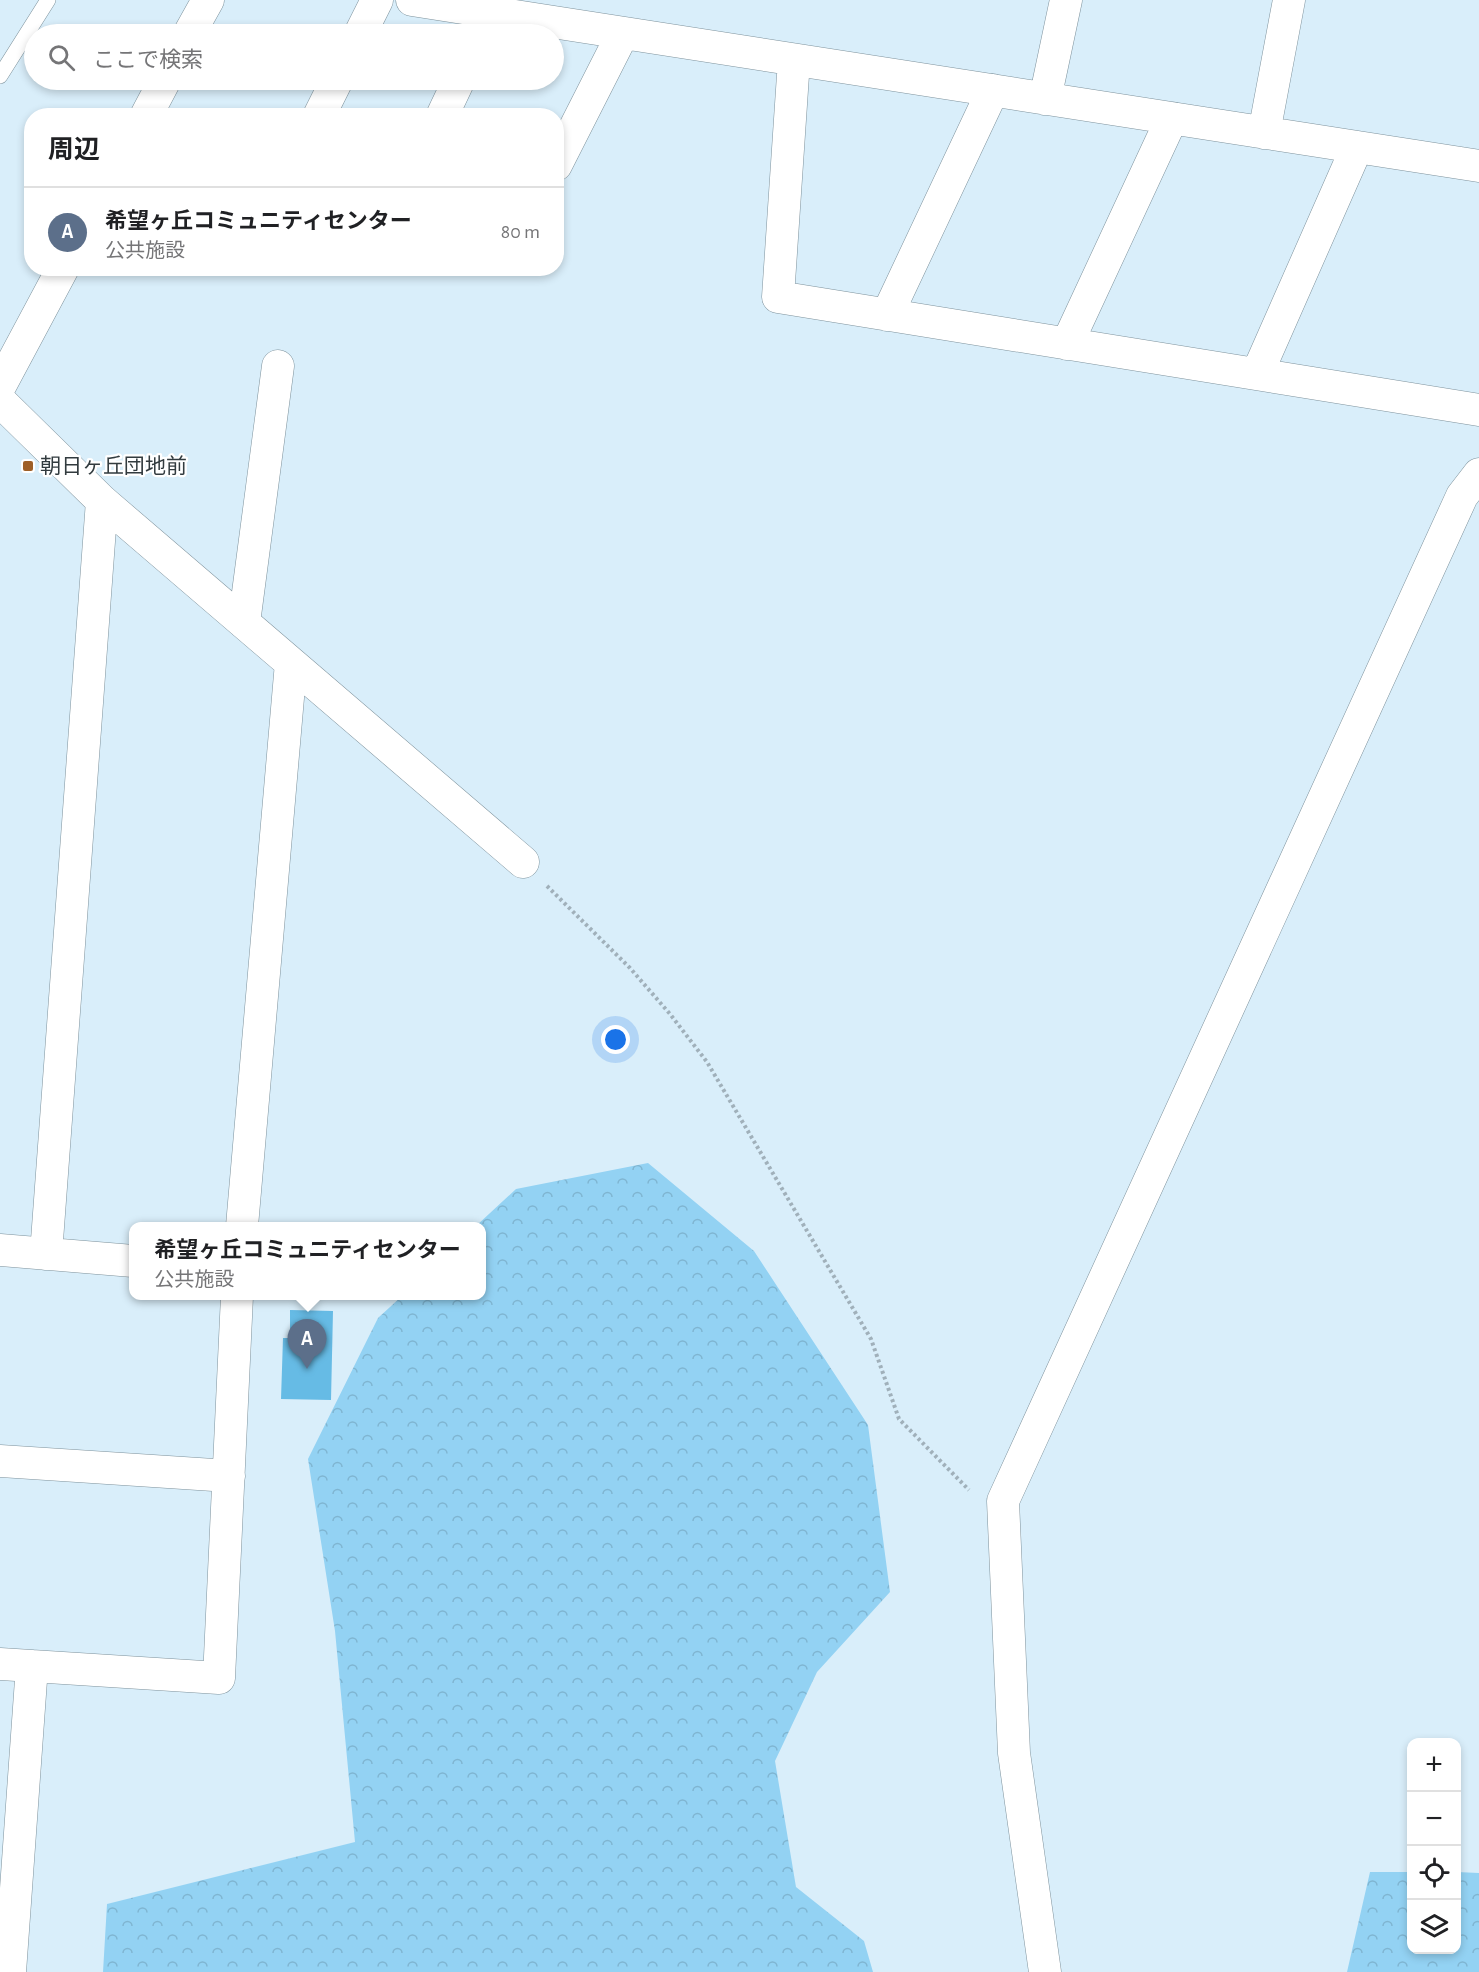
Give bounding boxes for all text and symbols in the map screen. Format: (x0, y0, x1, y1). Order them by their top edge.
search box (24, 24, 564, 90)
icon: search (45, 41, 78, 74)
text: ここで検索 (93, 49, 203, 71)
text: 周辺 (48, 137, 100, 163)
text: 希望ヶ丘コミュニティセンター (105, 210, 412, 232)
text: A (62, 222, 74, 242)
text: 80 m (501, 222, 540, 242)
text: 公共施設 (105, 241, 185, 261)
place label: 朝日ヶ丘団地前 (40, 455, 187, 477)
marker: 朝日ヶ丘団地前 (21, 459, 35, 473)
your location (601, 1025, 630, 1054)
popup (129, 1222, 486, 1300)
text: 希望ヶ丘コミュニティセンター (154, 1239, 461, 1261)
text: 公共施設 (154, 1270, 234, 1290)
pin: A (288, 1320, 326, 1369)
map controls (1407, 1738, 1461, 1954)
button: + (1407, 1738, 1461, 1792)
button: − (1407, 1792, 1461, 1846)
button: locate (1407, 1846, 1461, 1900)
button: layers (1407, 1900, 1461, 1954)

